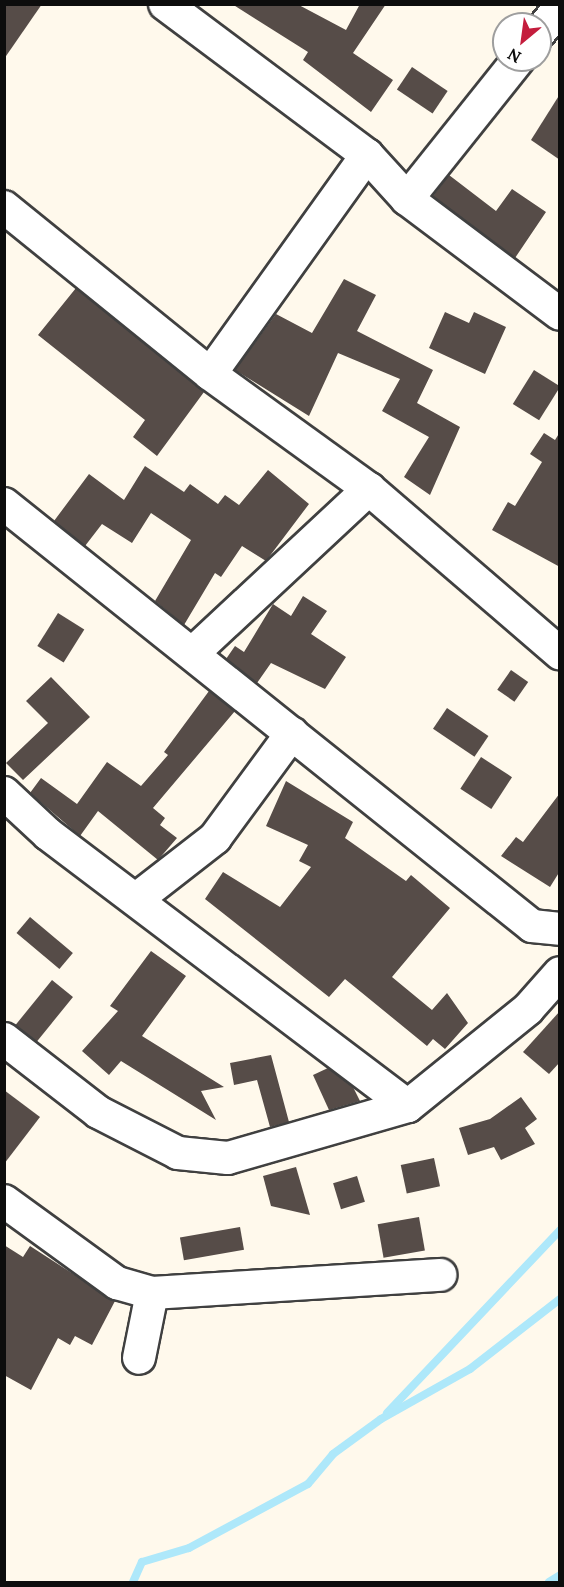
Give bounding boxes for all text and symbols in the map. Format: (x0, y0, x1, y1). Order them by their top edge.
north arrow (492, 12, 552, 72)
text: N (504, 44, 525, 68)

